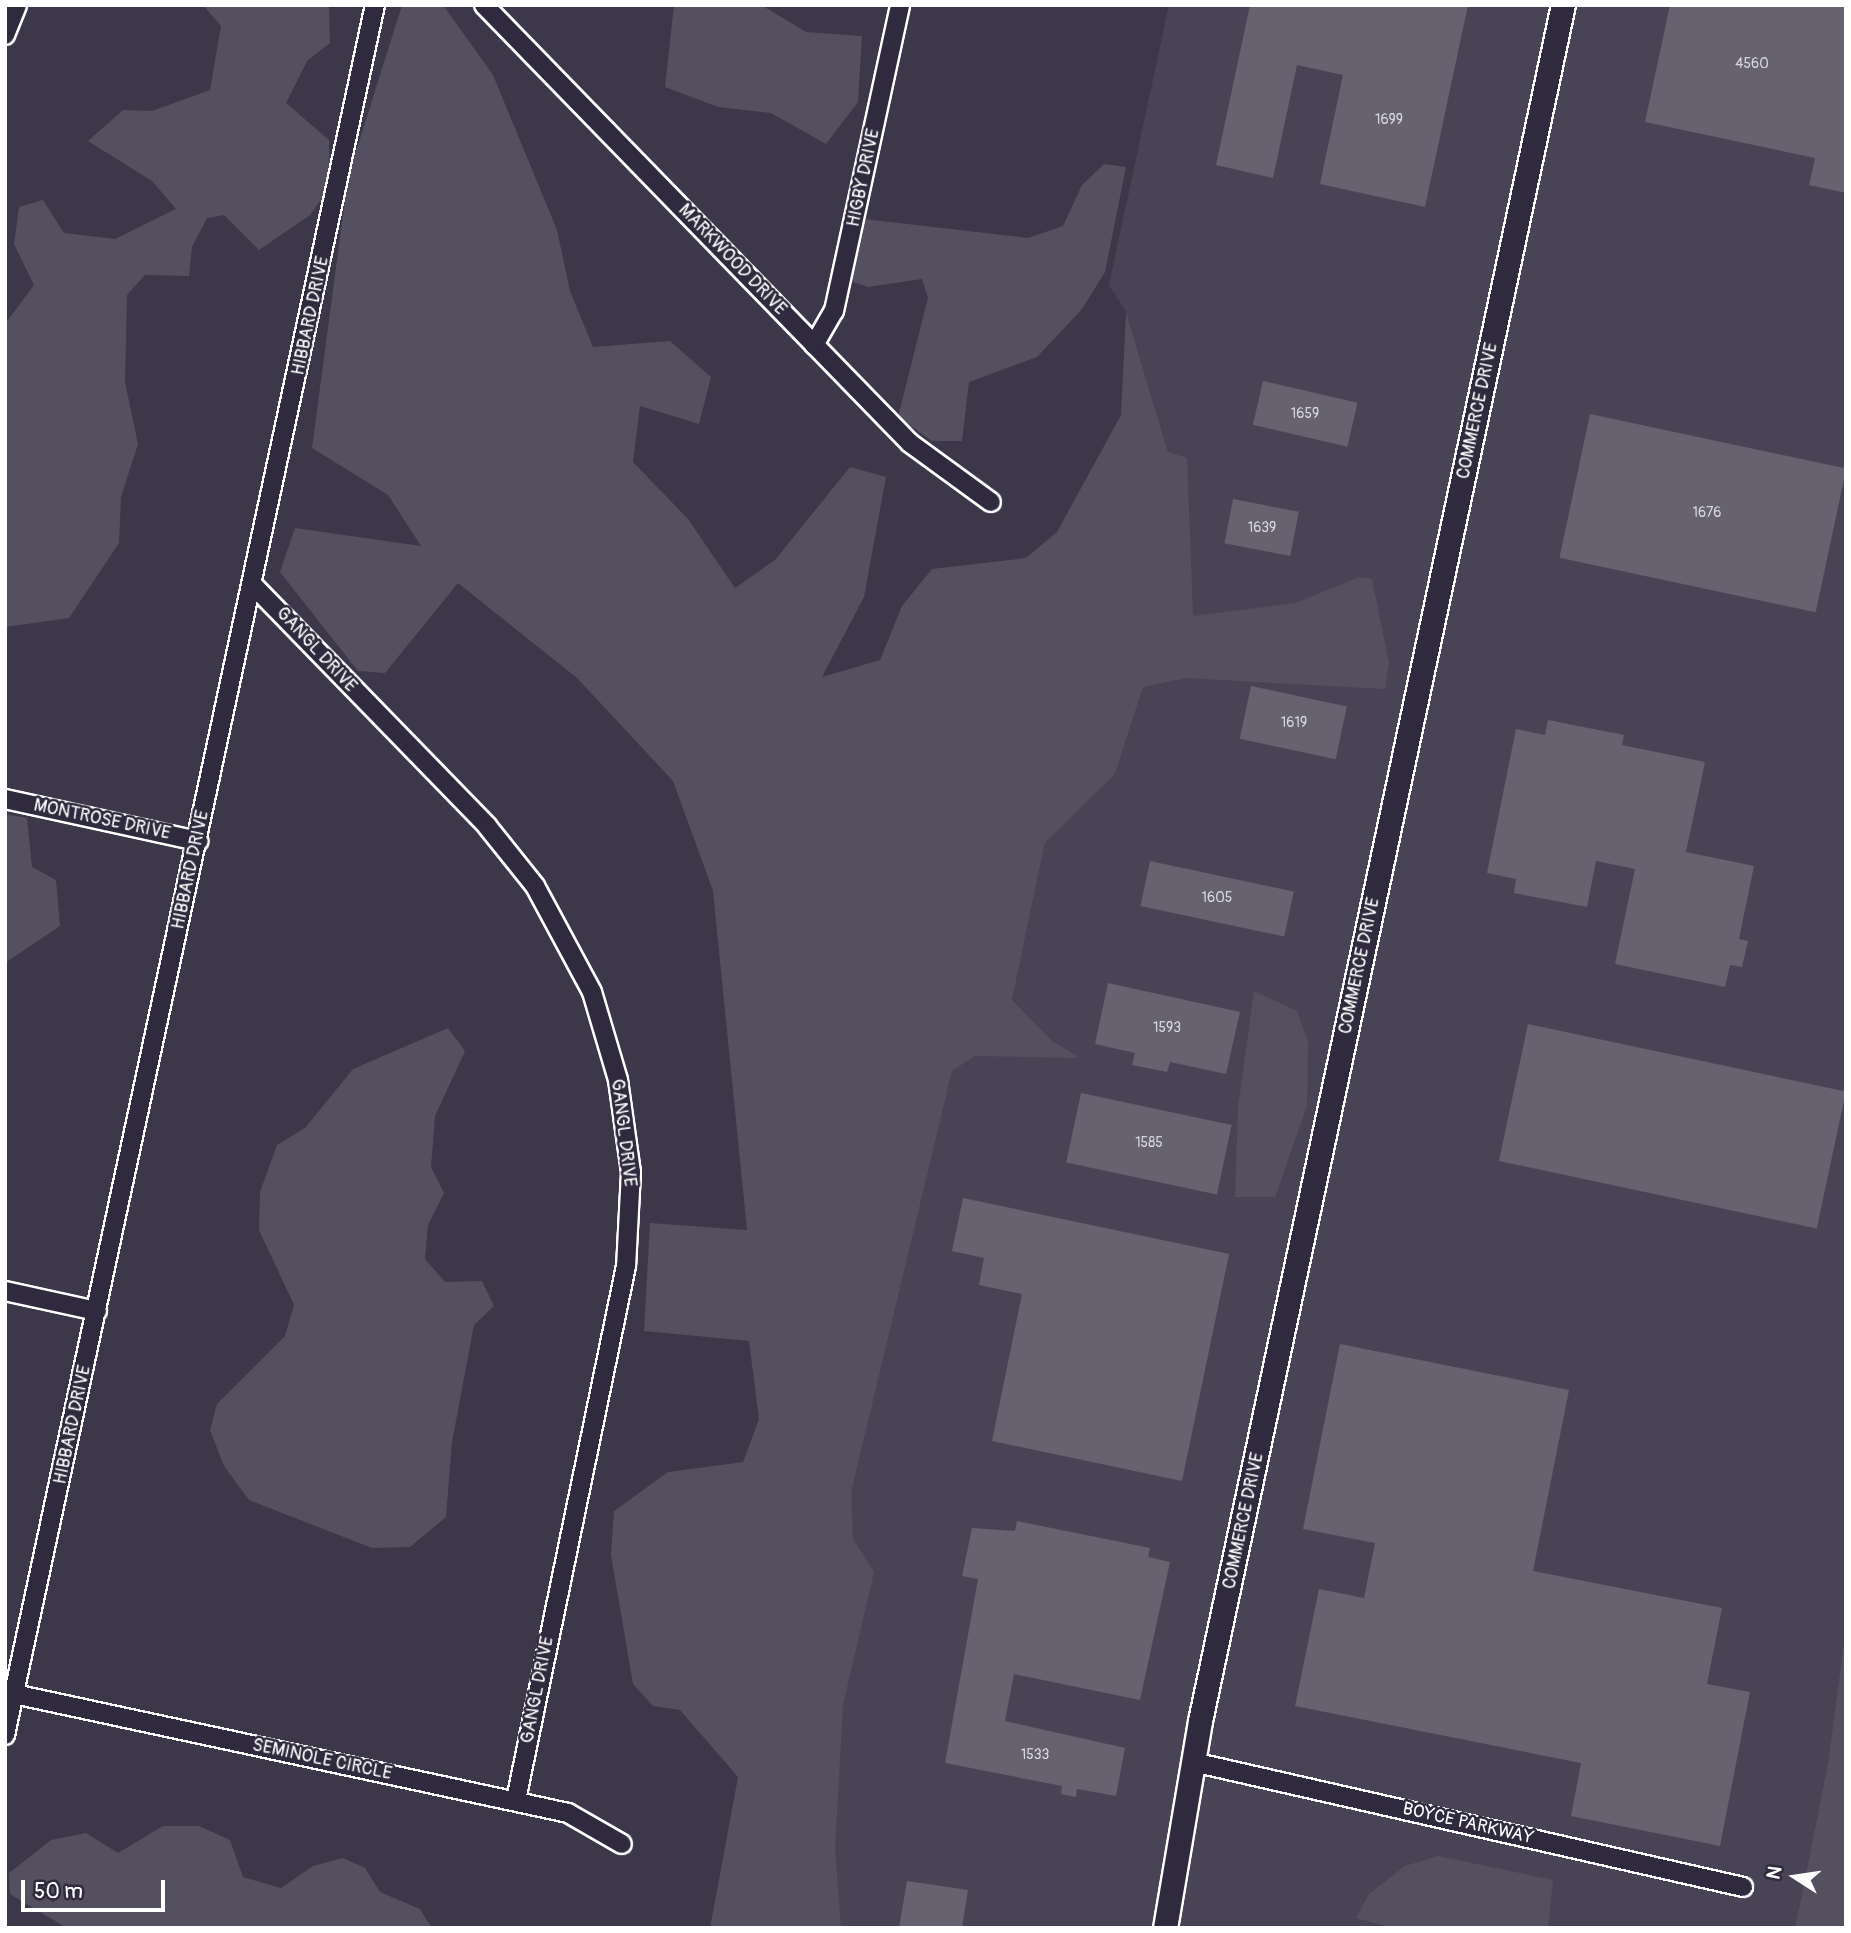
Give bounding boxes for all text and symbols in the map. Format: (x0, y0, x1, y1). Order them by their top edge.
house number: 4560 (1735, 56, 1769, 72)
house number: 1699 (1375, 112, 1403, 128)
street label: HIGBY DRIVE (843, 127, 885, 229)
street label: MARKWOOD DRIVE (673, 200, 791, 320)
street label: HIBBARD DRIVE (288, 255, 334, 377)
street label: COMMERCE DRIVE (1453, 341, 1503, 481)
house number: 1659 (1291, 406, 1319, 422)
house number: 1676 (1692, 505, 1722, 521)
house number: 1639 (1248, 520, 1276, 536)
street label: GANGL DRIVE (271, 603, 361, 697)
house number: 1619 (1281, 715, 1307, 731)
street label: MONTROSE DRIVE (32, 795, 172, 845)
street label: HIBBARD DRIVE (168, 809, 214, 931)
house number: 1605 (1202, 890, 1232, 906)
street label: COMMERCE DRIVE (1335, 896, 1385, 1036)
house number: 1593 (1153, 1020, 1181, 1036)
street label: GANGL DRIVE (606, 1078, 640, 1188)
house number: 1585 (1135, 1135, 1163, 1151)
street label: HIBBARD DRIVE (50, 1364, 96, 1486)
street label: COMMERCE DRIVE (1219, 1451, 1269, 1591)
street label: GANGL DRIVE (517, 1635, 559, 1745)
street label: SEMINOLE CIRCLE (250, 1735, 394, 1785)
house number: 1533 (1021, 1747, 1049, 1763)
street label: BOYCE PARKWAY (1400, 1798, 1536, 1850)
north arrow (1760, 1842, 1830, 1912)
text: N (1761, 1864, 1788, 1881)
scale bar (24, 1867, 168, 1911)
text: 50 m (34, 1878, 83, 1905)

